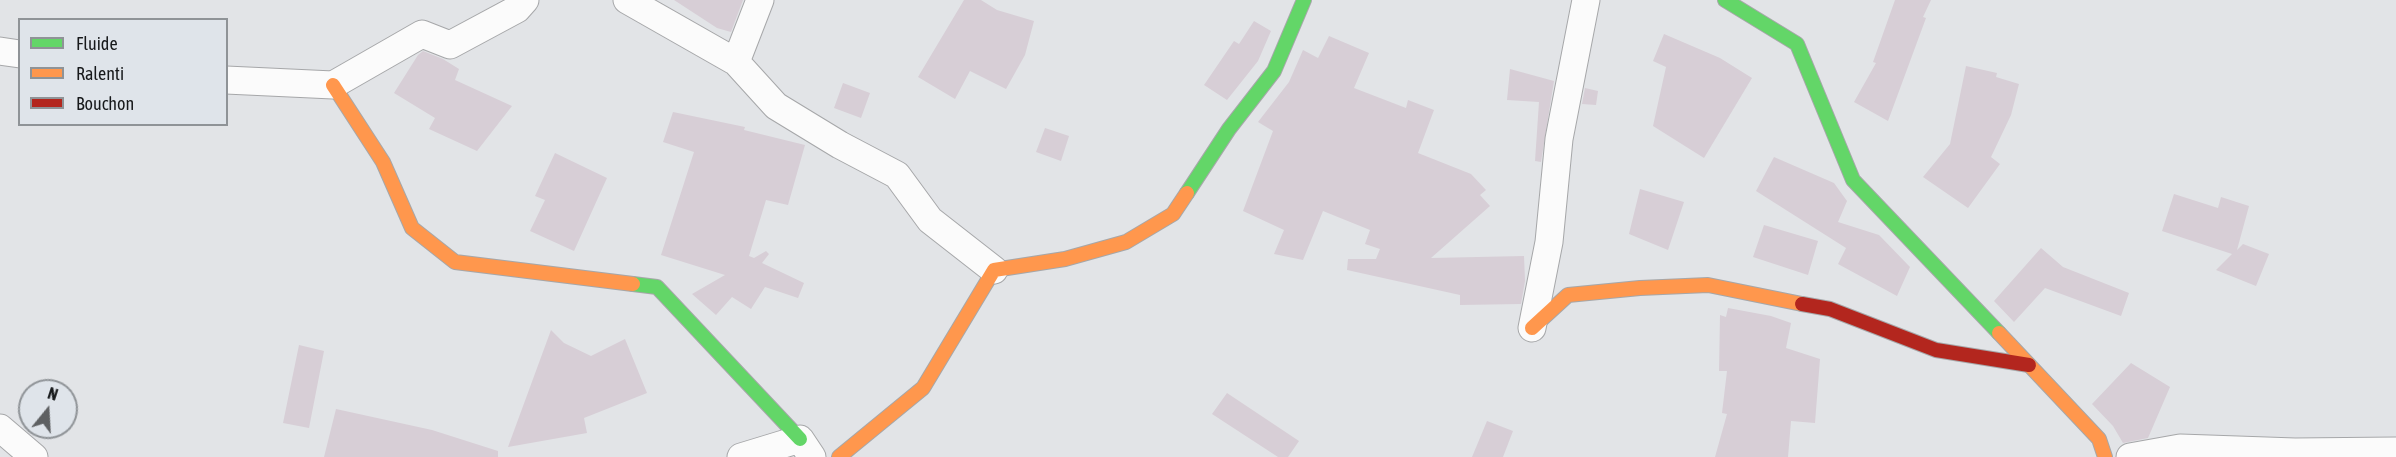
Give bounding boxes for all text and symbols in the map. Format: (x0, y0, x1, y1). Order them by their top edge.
legend (18, 18, 228, 126)
text: Fluide (76, 33, 118, 54)
text: Ralenti (76, 63, 124, 84)
text: Bouchon (76, 93, 134, 114)
north arrow (18, 379, 78, 439)
text: N (46, 384, 60, 404)

